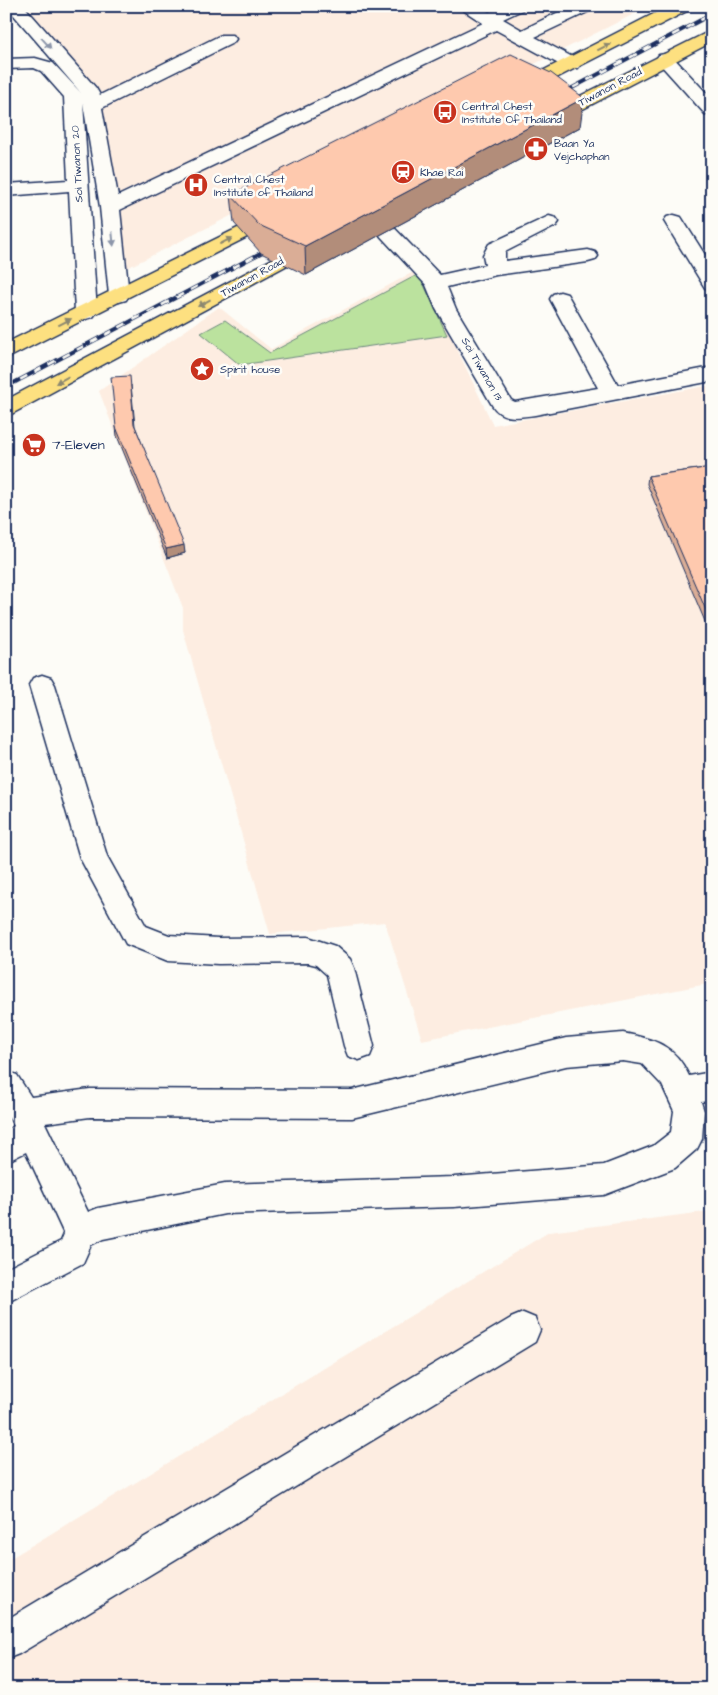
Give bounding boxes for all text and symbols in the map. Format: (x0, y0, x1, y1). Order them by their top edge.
one-way arrow (40, 36, 52, 48)
one-way arrow (597, 43, 611, 51)
street label: Tiwanon Road (576, 64, 645, 110)
bus stop icon: Central Chest Institute Of Thailand (432, 99, 458, 125)
place label: Central Chest Institute Of Thailand (462, 99, 562, 127)
street label: Soi Tiwanon 20 (67, 125, 87, 203)
pharmacy icon: Baan Ya Vejchaphan (523, 136, 549, 162)
place label: Baan Ya Vejchaphan (554, 136, 610, 164)
station icon: Khae Rai (390, 159, 416, 185)
place label: Khae Rai (420, 165, 463, 180)
hospital icon: Central Chest Institute of Thailand (183, 172, 209, 198)
place label: Central Chest Institute of Thailand (214, 172, 313, 200)
one-way arrow (109, 231, 117, 247)
one-way arrow (219, 237, 233, 245)
street label: Tiwanon Road (218, 253, 287, 300)
one-way arrow (198, 298, 211, 307)
one-way arrow (58, 318, 72, 326)
street label: Soi Tiwanon 13 (458, 335, 506, 404)
place icon: Spirit house (189, 356, 215, 382)
place label: Spirit house (220, 362, 280, 377)
one-way arrow (54, 376, 69, 384)
supermarket icon: 7-Eleven (21, 432, 47, 458)
place label: 7-Eleven (52, 435, 105, 455)

